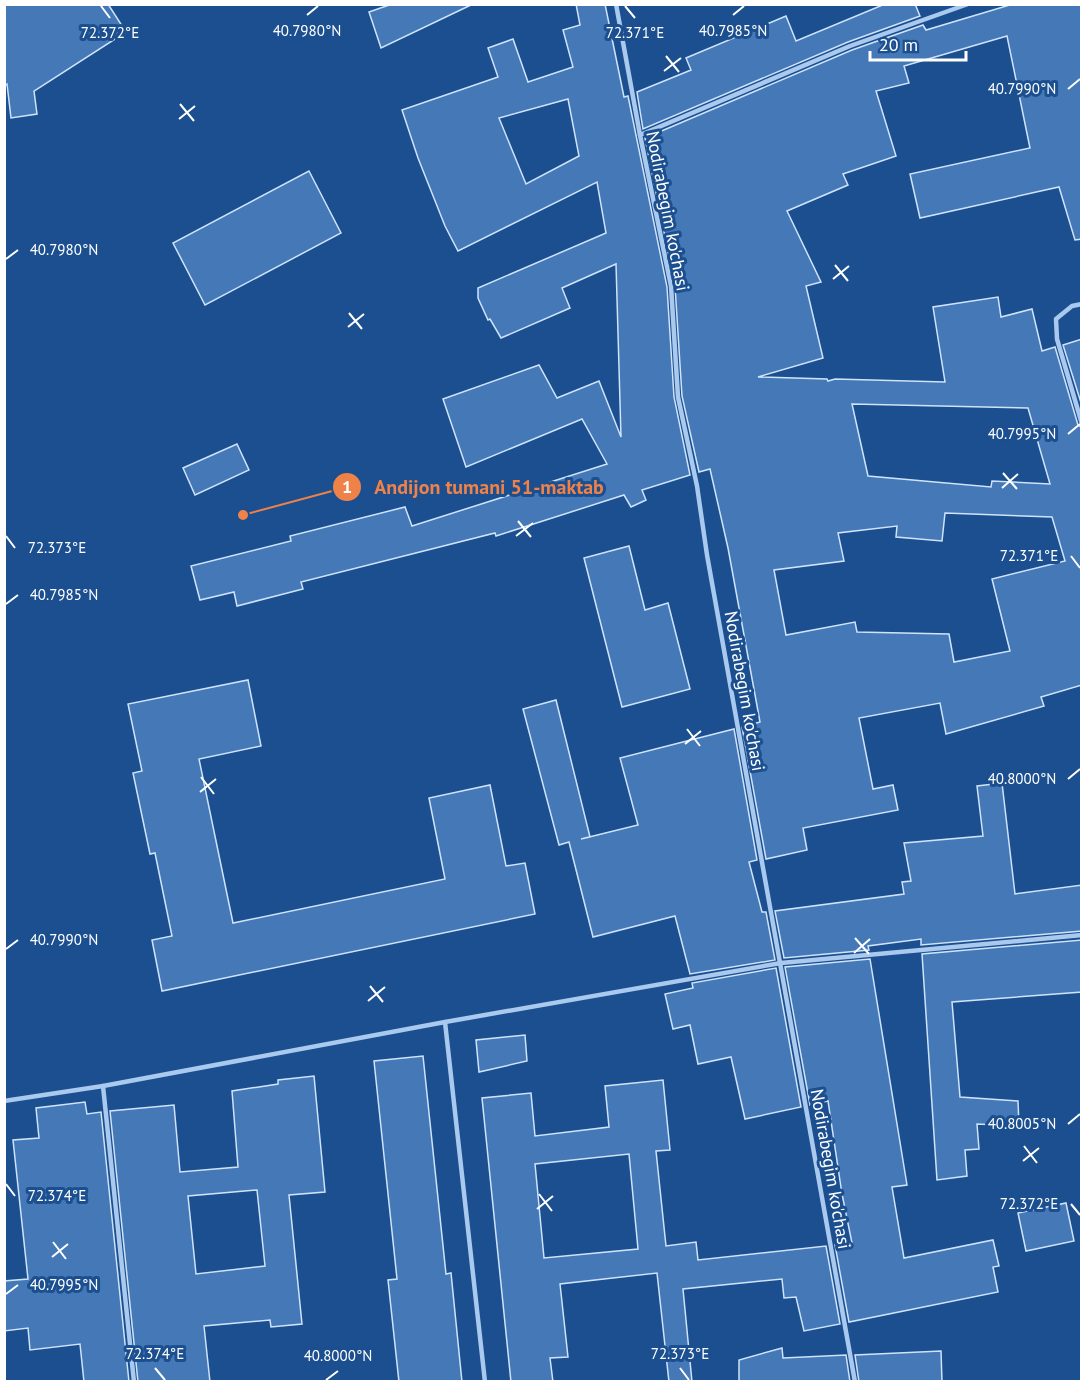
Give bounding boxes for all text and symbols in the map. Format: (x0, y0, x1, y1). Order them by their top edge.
text: 40.7980°N (273, 21, 341, 40)
text: 40.7985°N (699, 21, 767, 40)
text: 72.372°E (81, 23, 139, 42)
text: 72.371°E (606, 23, 664, 42)
scale bar (870, 24, 966, 62)
text: 20 m (879, 33, 918, 56)
text: 40.7990°N (988, 79, 1056, 98)
street label: Nodirabegim ko'chasi (641, 129, 695, 293)
text: 40.7980°N (30, 240, 98, 259)
text: 40.7995°N (988, 424, 1056, 443)
callout: Andijon tumani 51-maktab (332, 468, 616, 506)
text: Andijon tumani 51-maktab (374, 474, 604, 500)
text: 1 (342, 475, 352, 498)
text: 72.373°E (28, 538, 86, 557)
text: 72.371°E (1000, 546, 1058, 565)
text: 40.7985°N (30, 585, 98, 604)
street label: Nodirabegim ko'chasi (720, 609, 770, 773)
text: 40.8000°N (988, 769, 1056, 788)
text: 40.7990°N (30, 930, 98, 949)
street label: Nodirabegim ko'chasi (806, 1087, 856, 1251)
text: 40.8005°N (988, 1114, 1056, 1133)
text: 72.374°E (28, 1186, 86, 1205)
text: 72.372°E (1000, 1194, 1058, 1213)
text: 40.7995°N (30, 1275, 98, 1294)
text: 72.374°E (126, 1344, 184, 1363)
text: 72.373°E (651, 1344, 709, 1363)
text: 40.8000°N (304, 1346, 372, 1365)

